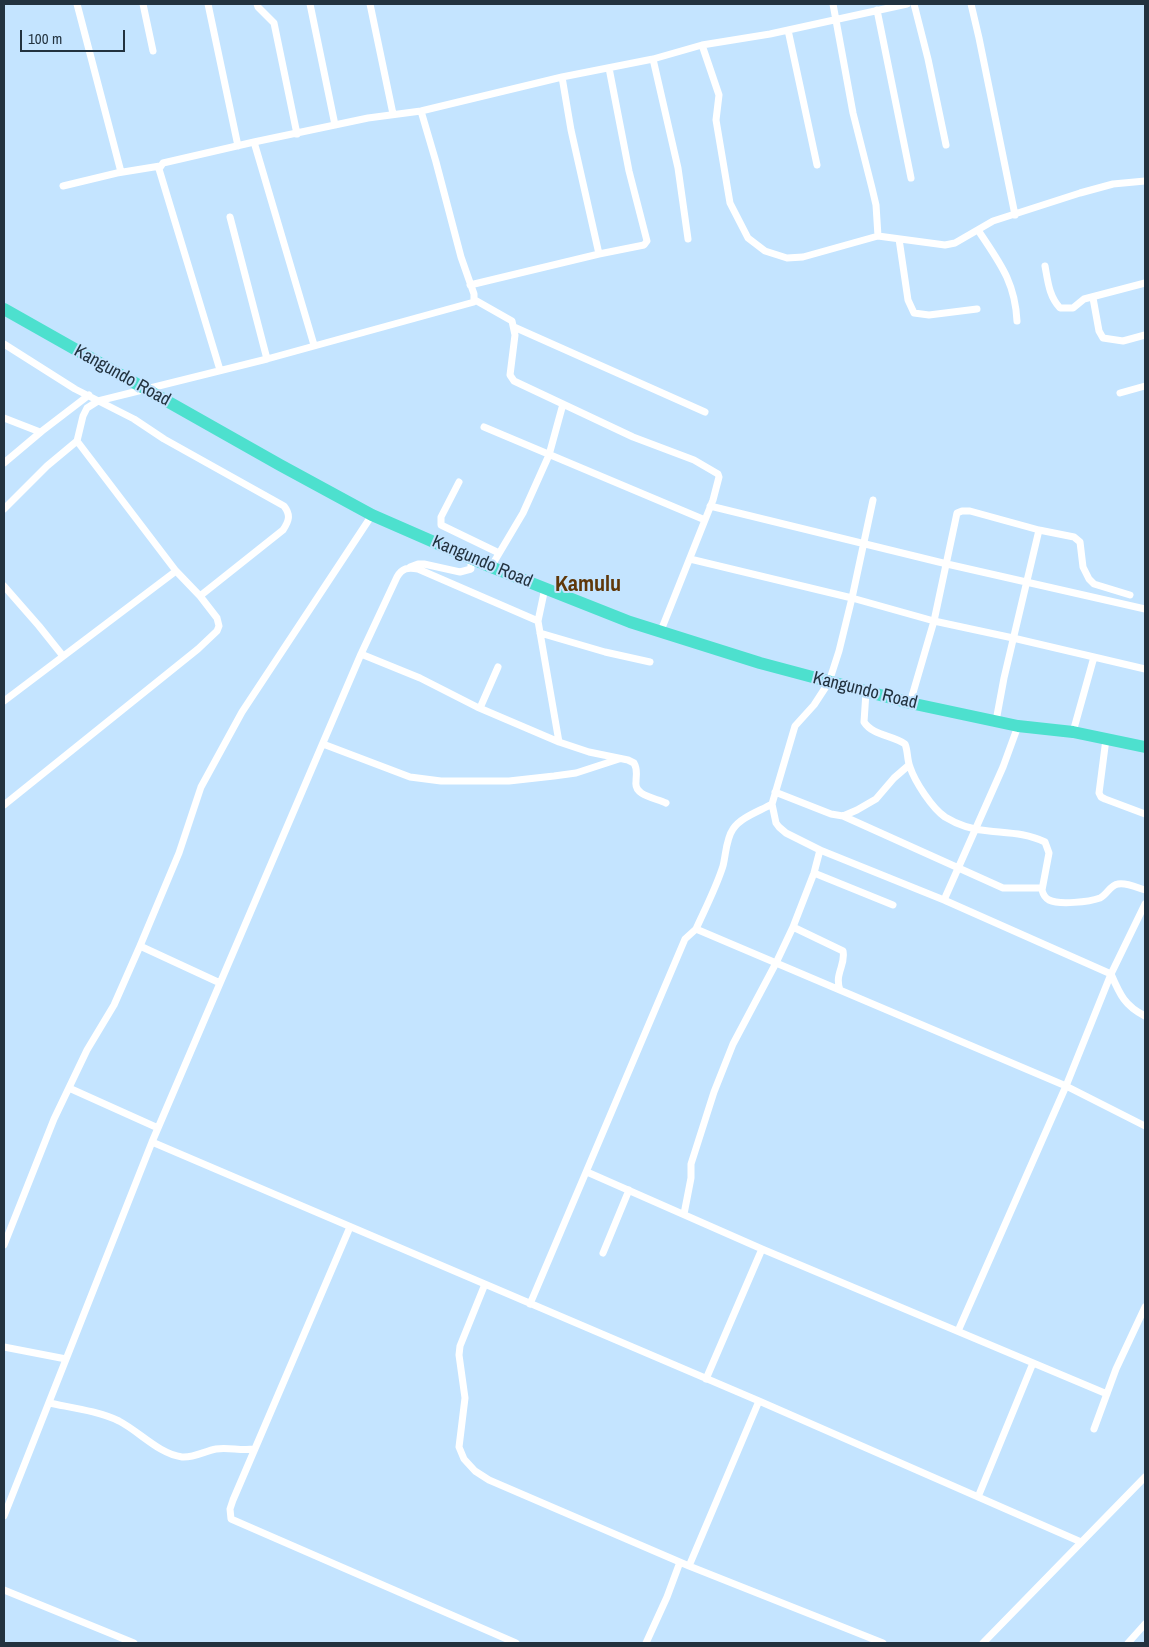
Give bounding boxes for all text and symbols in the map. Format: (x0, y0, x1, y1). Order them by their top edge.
scale bar (22, 20, 128, 52)
text: 100 m (28, 28, 62, 49)
street label: Kangundo Road (70, 341, 174, 411)
street label: Kangundo Road (429, 531, 535, 593)
district label: Kamulu (555, 572, 621, 598)
street label: Kangundo Road (811, 668, 919, 714)

